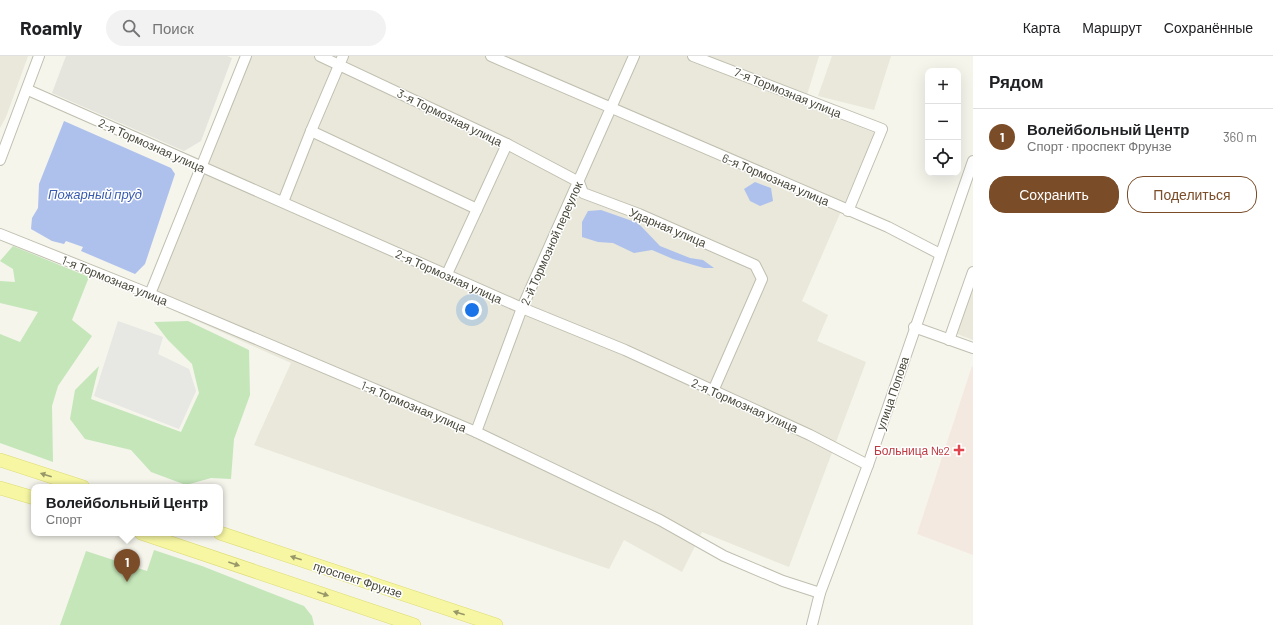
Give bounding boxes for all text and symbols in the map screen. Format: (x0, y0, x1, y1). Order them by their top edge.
search box (106, 10, 386, 46)
text: Roamly (20, 16, 82, 39)
icon: search (120, 17, 142, 39)
text: Поиск (152, 19, 194, 37)
text: Карта (1023, 19, 1060, 36)
text: Маршрут (1082, 19, 1142, 36)
text: Сохранённые (1164, 19, 1253, 36)
street label: 7-я Тормозная улица (732, 64, 844, 121)
map controls (925, 68, 961, 176)
button: + (925, 68, 961, 104)
text: Рядом (989, 71, 1044, 91)
street label: 3-я Тормозная улица (395, 85, 505, 150)
button: − (925, 104, 961, 140)
street label: 2-я Тормозная улица (96, 115, 208, 176)
text: Волейбольный Центр (1027, 120, 1189, 138)
text: 1 (1000, 129, 1004, 145)
text: 360 m (1223, 129, 1257, 145)
text: Спорт · проспект Фрунзе (1027, 138, 1172, 154)
button: locate (925, 140, 961, 176)
street label: 6-я Тормозная улица (720, 150, 832, 209)
button: Сохранить (989, 176, 1119, 213)
button: Поделиться (1127, 176, 1257, 213)
street label: 2-й Тормозной переулок (517, 178, 586, 307)
water label: Пожарный пруд (48, 186, 142, 202)
street label: Ударная улица (627, 204, 709, 251)
street label: 2-я Тормозная улица (393, 246, 505, 307)
street label: 1-я Тормозная улица (60, 252, 170, 309)
your location (462, 300, 482, 320)
street label: улица Попова (873, 354, 912, 432)
street label: 2-я Тормозная улица (689, 375, 801, 436)
street label: 1-я Тормозная улица (359, 377, 469, 436)
place label: Больница №2 (874, 443, 950, 458)
marker: Больница №2 (953, 444, 965, 456)
one-way arrow (39, 471, 51, 477)
popup (31, 484, 223, 536)
text: Волейбольный Центр (46, 493, 208, 511)
text: Спорт (46, 511, 82, 527)
pin: 1 (114, 549, 140, 582)
one-way arrow (289, 555, 301, 561)
street label: проспект Фрунзе (311, 558, 405, 601)
one-way arrow (228, 561, 240, 567)
one-way arrow (318, 592, 330, 598)
one-way arrow (453, 609, 465, 615)

